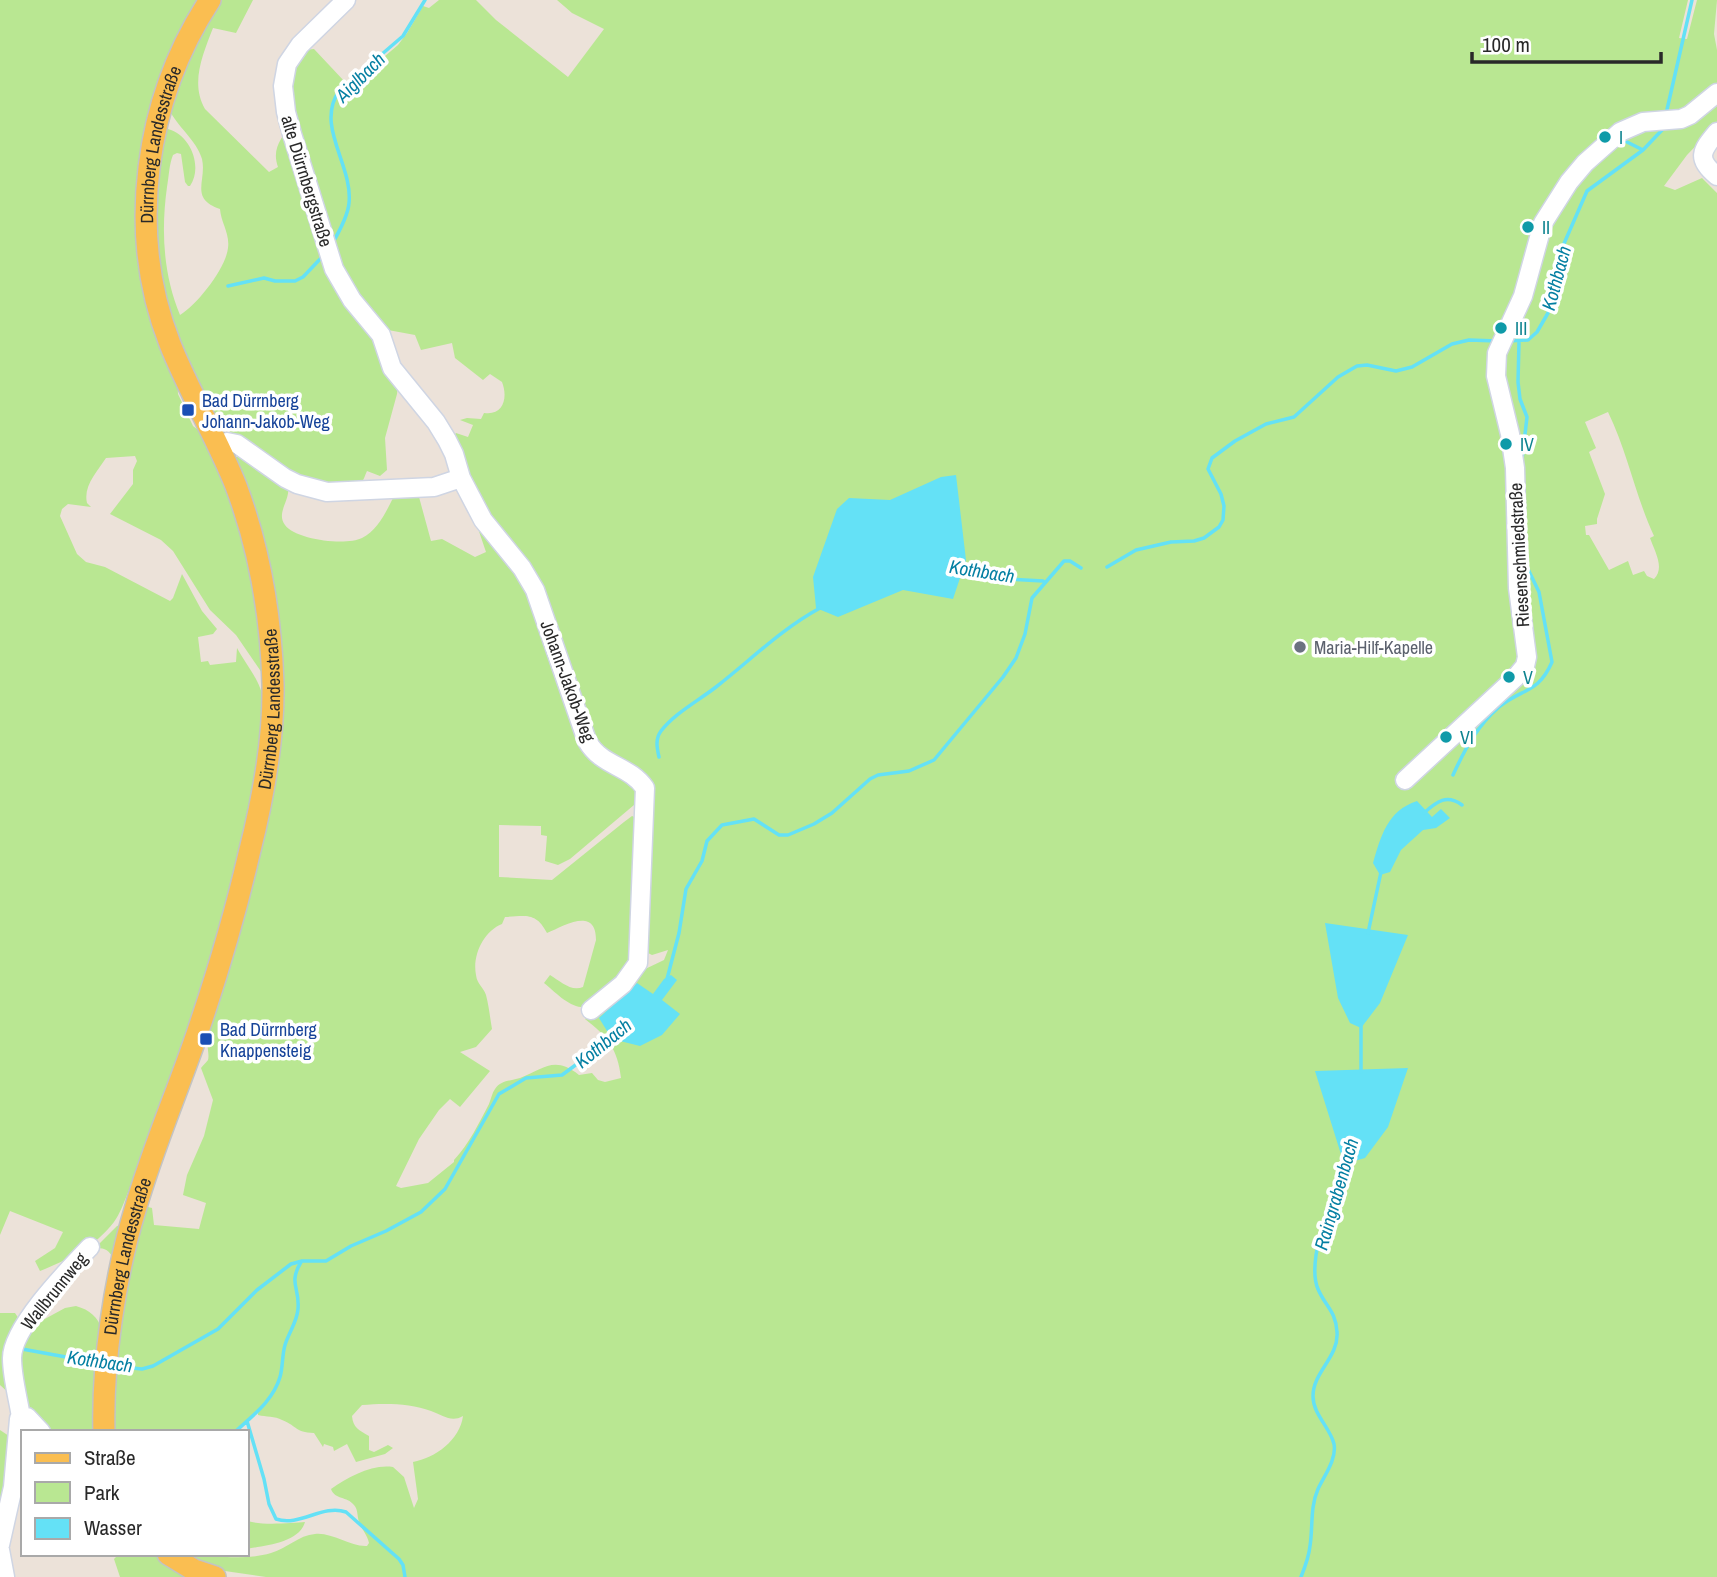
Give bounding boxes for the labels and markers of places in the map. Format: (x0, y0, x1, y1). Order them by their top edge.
place label: I (1619, 125, 1623, 150)
marker: I (1597, 129, 1613, 145)
place label: II (1542, 215, 1550, 240)
marker: II (1520, 219, 1536, 235)
place label: III (1515, 316, 1527, 341)
marker: III (1493, 320, 1509, 336)
place label: Bad Dürrnberg Johann-Jakob-Weg (202, 388, 331, 434)
marker: Bad Dürrnberg Johann-Jakob-Weg (180, 402, 196, 418)
place label: IV (1520, 432, 1534, 457)
marker: IV (1498, 436, 1514, 452)
place label: Maria-Hilf-Kapelle (1314, 635, 1433, 660)
marker: Maria-Hilf-Kapelle (1292, 639, 1308, 655)
place label: V (1523, 665, 1533, 690)
marker: V (1501, 669, 1517, 685)
place label: VI (1460, 725, 1474, 750)
marker: VI (1438, 729, 1454, 745)
place label: Bad Dürrnberg Knappensteig (220, 1017, 318, 1063)
marker: Bad Dürrnberg Knappensteig (198, 1031, 214, 1047)

